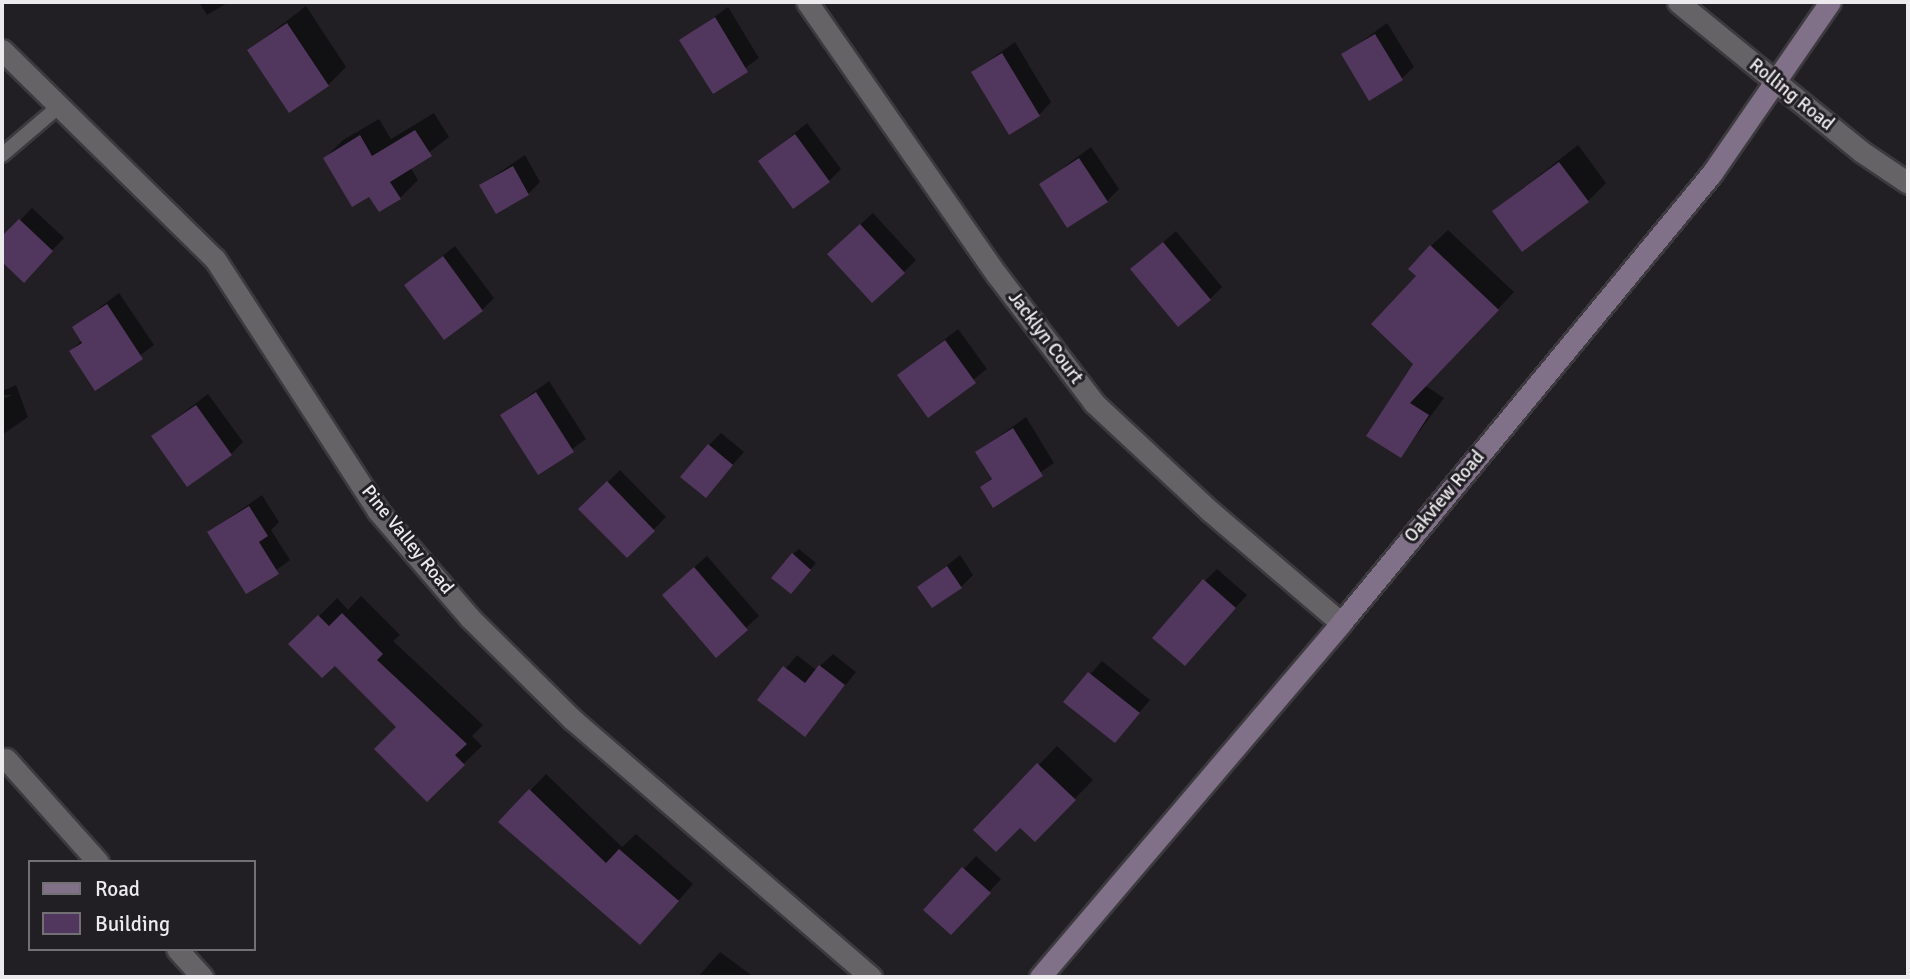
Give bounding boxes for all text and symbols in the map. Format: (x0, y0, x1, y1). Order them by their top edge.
street label: Rolling Road (1744, 54, 1838, 136)
street label: Jacklyn Court (1003, 287, 1087, 389)
street label: Oakview Road (1400, 446, 1490, 548)
street label: Pine Valley Road (356, 481, 458, 599)
legend (28, 860, 256, 951)
text: Road (95, 876, 140, 902)
text: Building (95, 911, 170, 937)

